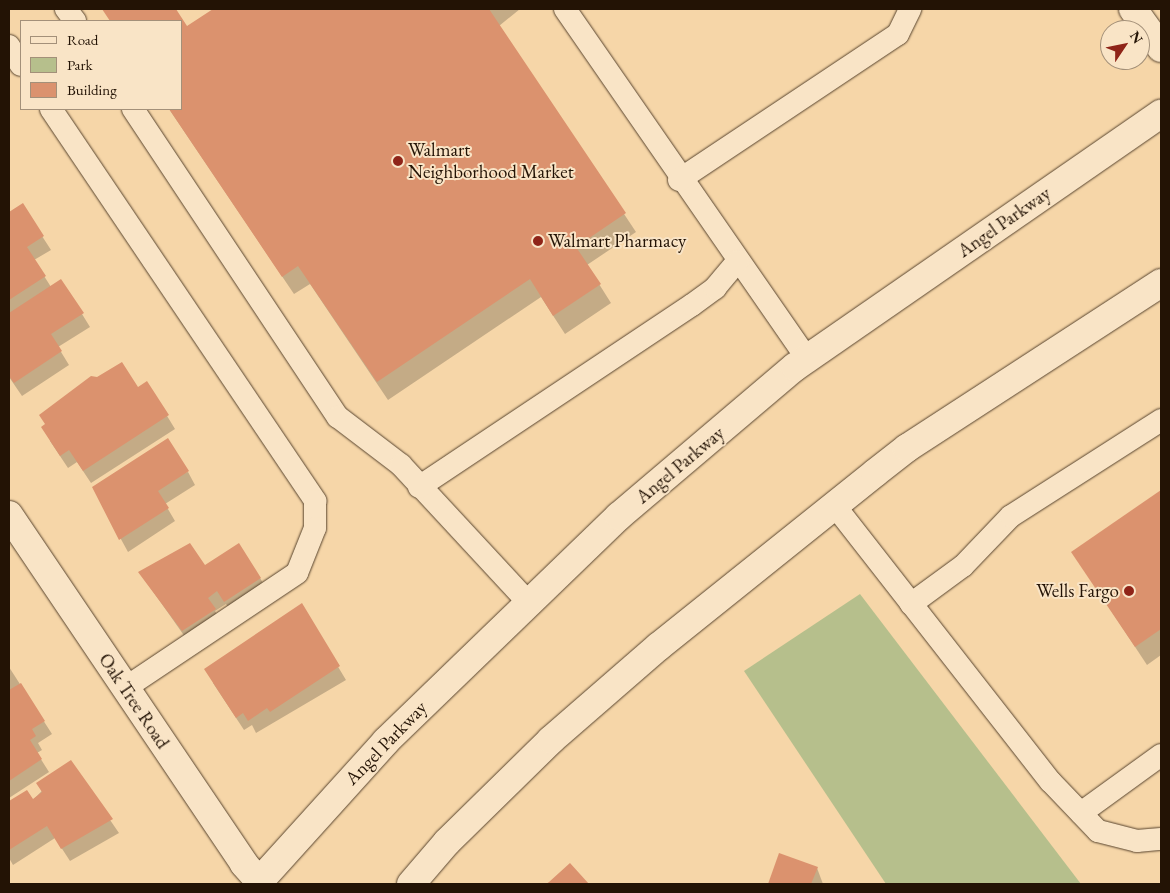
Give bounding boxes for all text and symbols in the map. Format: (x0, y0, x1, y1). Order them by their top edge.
legend (20, 20, 182, 110)
north arrow (1100, 20, 1150, 70)
text: N (1126, 27, 1147, 47)
text: Road (67, 30, 98, 49)
text: Park (67, 55, 93, 74)
text: Building (67, 80, 117, 99)
place label: Walmart Neighborhood Market (408, 139, 574, 183)
marker: Walmart Neighborhood Market (392, 155, 404, 167)
street label: Angel Parkway (953, 182, 1055, 262)
place label: Walmart Pharmacy (548, 230, 686, 252)
marker: Walmart Pharmacy (532, 235, 544, 247)
street label: Angel Parkway (631, 422, 729, 508)
place label: Wells Fargo (1036, 580, 1119, 602)
marker: Wells Fargo (1123, 585, 1135, 597)
street label: Oak Tree Road (94, 649, 174, 753)
street label: Angel Parkway (340, 696, 432, 790)

